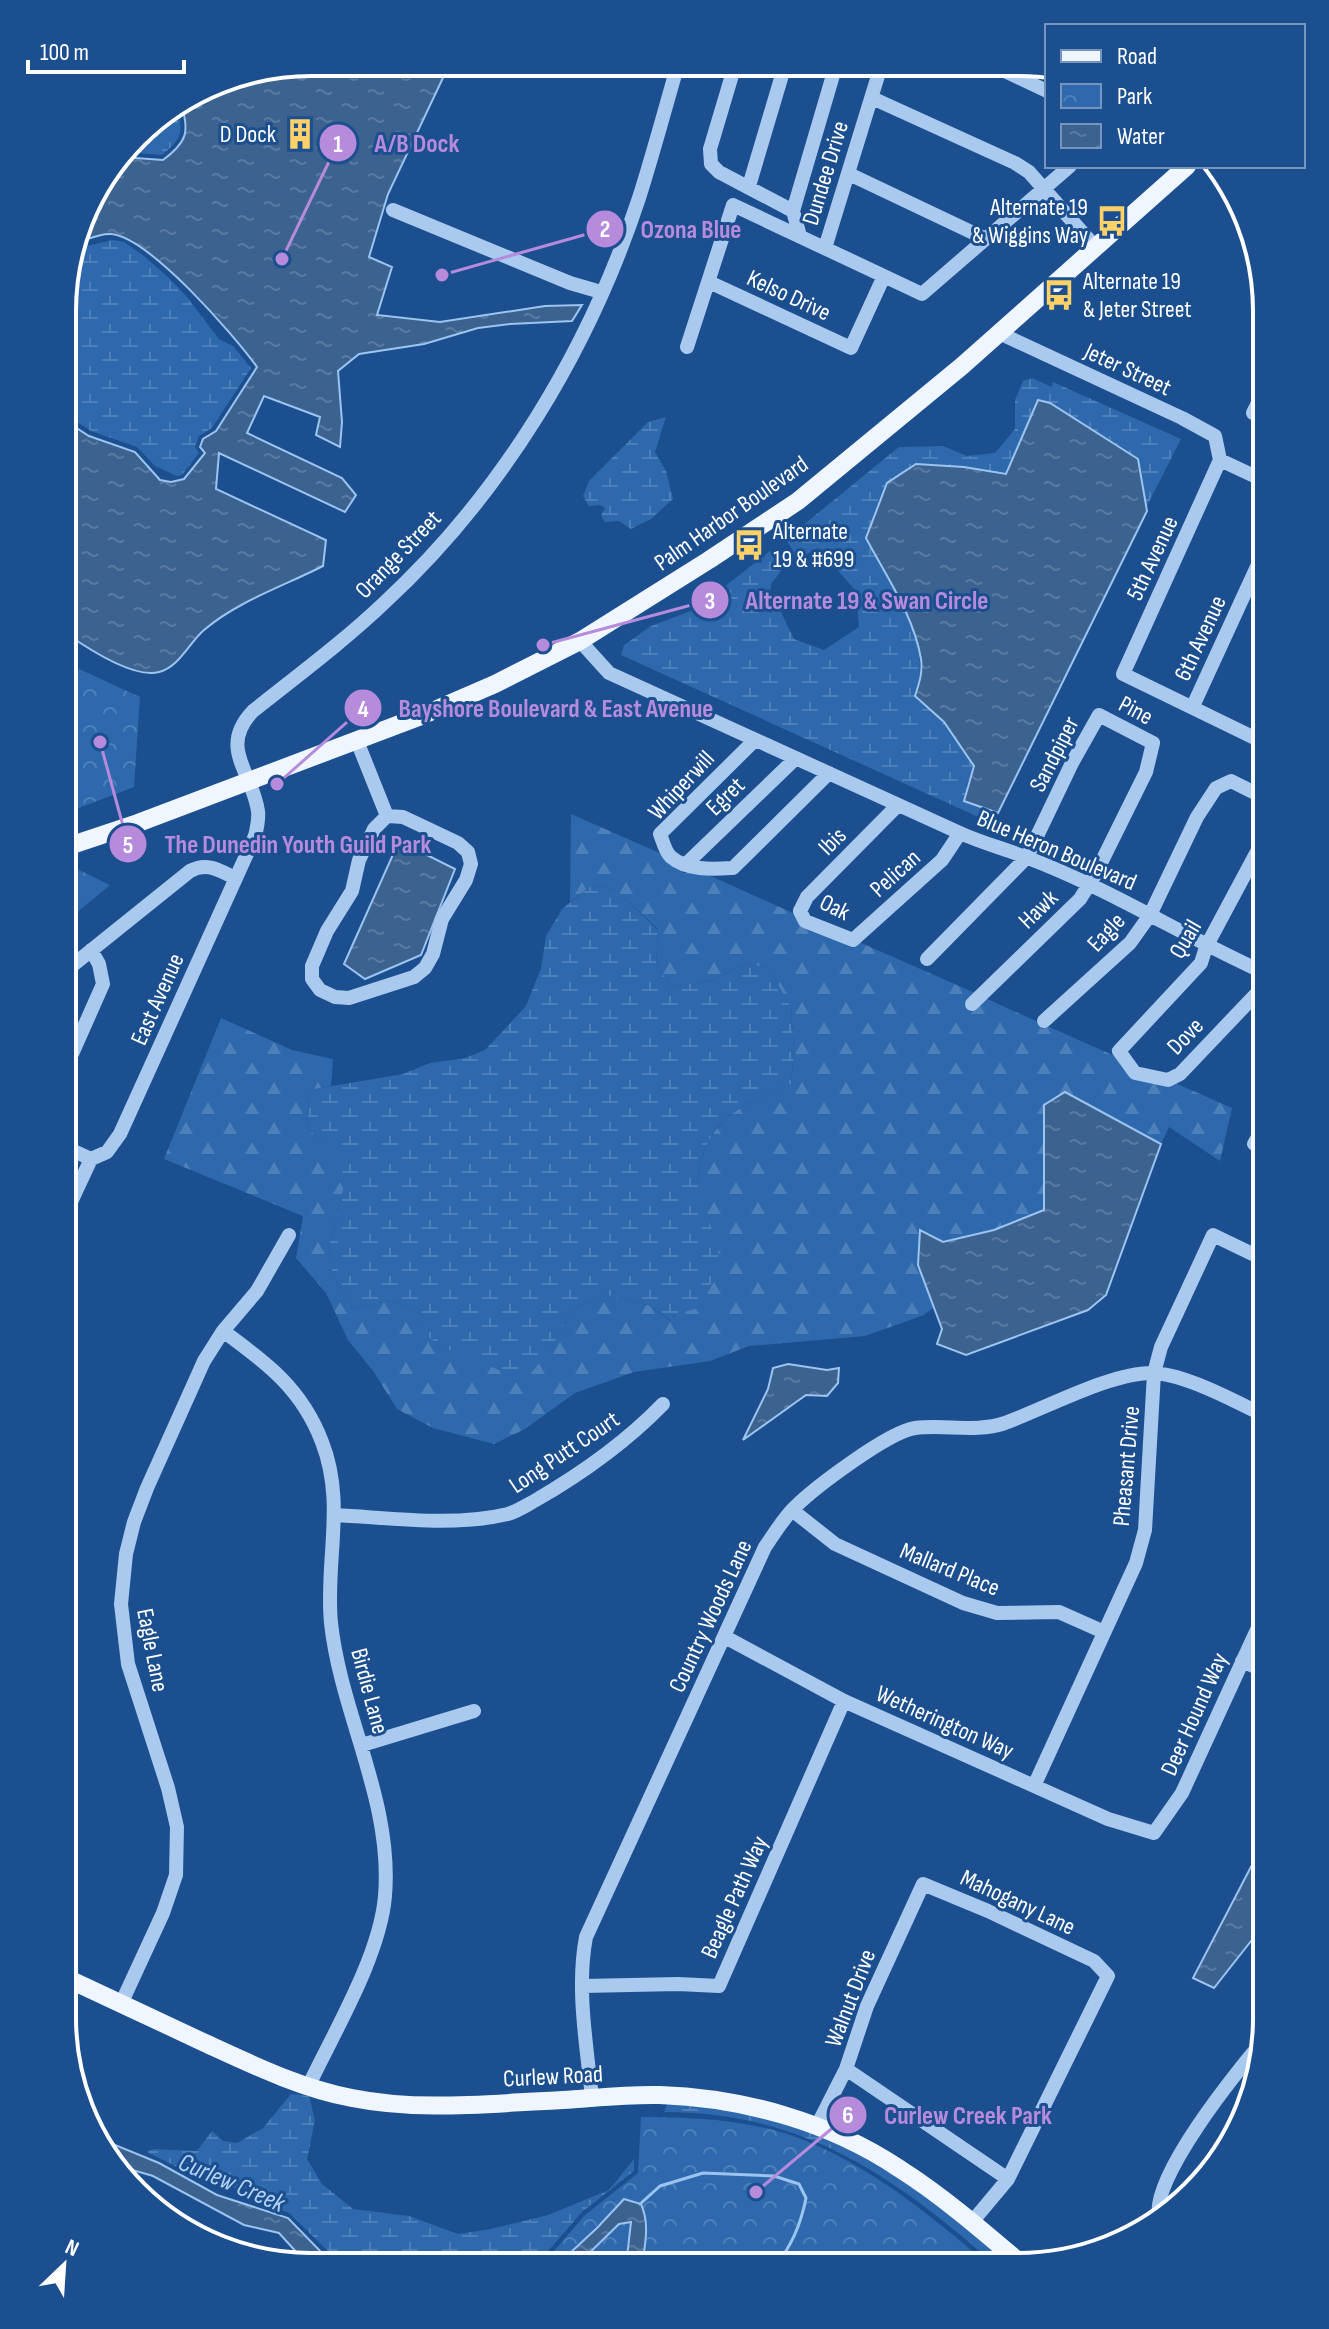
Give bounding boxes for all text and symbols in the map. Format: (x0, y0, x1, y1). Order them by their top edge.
scale bar (28, 24, 184, 74)
legend (1045, 24, 1305, 168)
text: 100 m (40, 38, 89, 67)
text: Road (1117, 42, 1157, 71)
text: Park (1117, 82, 1152, 111)
building icon: D Dock (283, 117, 317, 151)
callout: A/B Dock (318, 118, 475, 168)
street label: Dundee Drive (796, 118, 855, 229)
place label: D Dock (220, 120, 276, 149)
text: Water (1117, 122, 1165, 151)
text: A/B Dock (374, 129, 459, 160)
text: 1 (333, 130, 343, 159)
place label: Alternate 19 & Wiggins Way (972, 193, 1088, 250)
callout: Ozona Blue (585, 204, 758, 254)
bus stop icon: Alternate 19 & Wiggins Way (1095, 204, 1129, 238)
text: 2 (600, 215, 610, 244)
text: Ozona Blue (641, 215, 741, 246)
street label: Kelso Drive (742, 264, 835, 327)
place label: Alternate 19 & Jeter Street (1082, 267, 1192, 324)
bus stop icon: Alternate 19 & Jeter Street (1042, 278, 1076, 312)
street label: Jeter Street (1079, 336, 1176, 402)
street label: Palm Harbor Boulevard (649, 450, 814, 577)
street label: Orange Street (349, 504, 447, 605)
street label: 5th Avenue (1120, 511, 1185, 605)
place label: Alternate 19 & #699 (772, 517, 854, 574)
bus stop icon: Alternate 19 & #699 (732, 528, 766, 562)
callout: Alternate 19 & Swan Circle (690, 575, 1004, 625)
text: Alternate 19 & Swan Circle (745, 586, 988, 617)
text: 3 (705, 587, 715, 616)
street label: 6th Avenue (1168, 591, 1233, 685)
callout: Bayshore Boulevard & East Avenue (343, 683, 730, 733)
street label: Pine (1114, 690, 1158, 731)
text: Bayshore Boulevard & East Avenue (399, 694, 713, 725)
text: 4 (357, 695, 369, 724)
street label: Sandpiper (1023, 712, 1086, 797)
street label: Whiperwill (642, 745, 721, 826)
street label: Egret (700, 771, 751, 822)
street label: Blue Heron Boulevard (973, 804, 1141, 897)
callout: The Dunedin Youth Guild Park (108, 819, 447, 869)
street label: Ibis (812, 821, 852, 861)
text: The Dunedin Youth Guild Park (164, 830, 432, 861)
text: 5 (123, 831, 133, 860)
street label: Pelican (864, 843, 927, 904)
street label: Hawk (1012, 884, 1064, 935)
street label: Oak (815, 888, 855, 927)
street label: Eagle (1081, 907, 1131, 958)
street label: Quail (1163, 915, 1208, 964)
street label: East Avenue (124, 949, 190, 1050)
street label: Dove (1161, 1012, 1210, 1061)
street label: Long Putt Court (504, 1405, 625, 1500)
street label: Pheasant Drive (1107, 1405, 1146, 1527)
street label: Country Woods Lane (662, 1535, 758, 1697)
street label: Mallard Place (896, 1536, 1004, 1603)
street label: Eagle Lane (130, 1606, 175, 1694)
street label: Birdie Lane (344, 1645, 395, 1737)
street label: Deer Hound Way (1154, 1648, 1234, 1780)
street label: Wetherington Way (871, 1679, 1018, 1766)
street label: Beagle Path Way (695, 1832, 774, 1963)
street label: Mahogany Lane (956, 1863, 1080, 1942)
street label: Walnut Drive (819, 1945, 882, 2051)
street label: Curlew Road (502, 2059, 604, 2094)
callout: Curlew Creek Park (828, 2090, 1068, 2140)
text: 6 (842, 2101, 854, 2130)
text: Curlew Creek Park (884, 2101, 1052, 2132)
water label: Curlew Creek (174, 2147, 290, 2220)
north arrow (24, 2225, 104, 2305)
text: N (61, 2234, 83, 2263)

